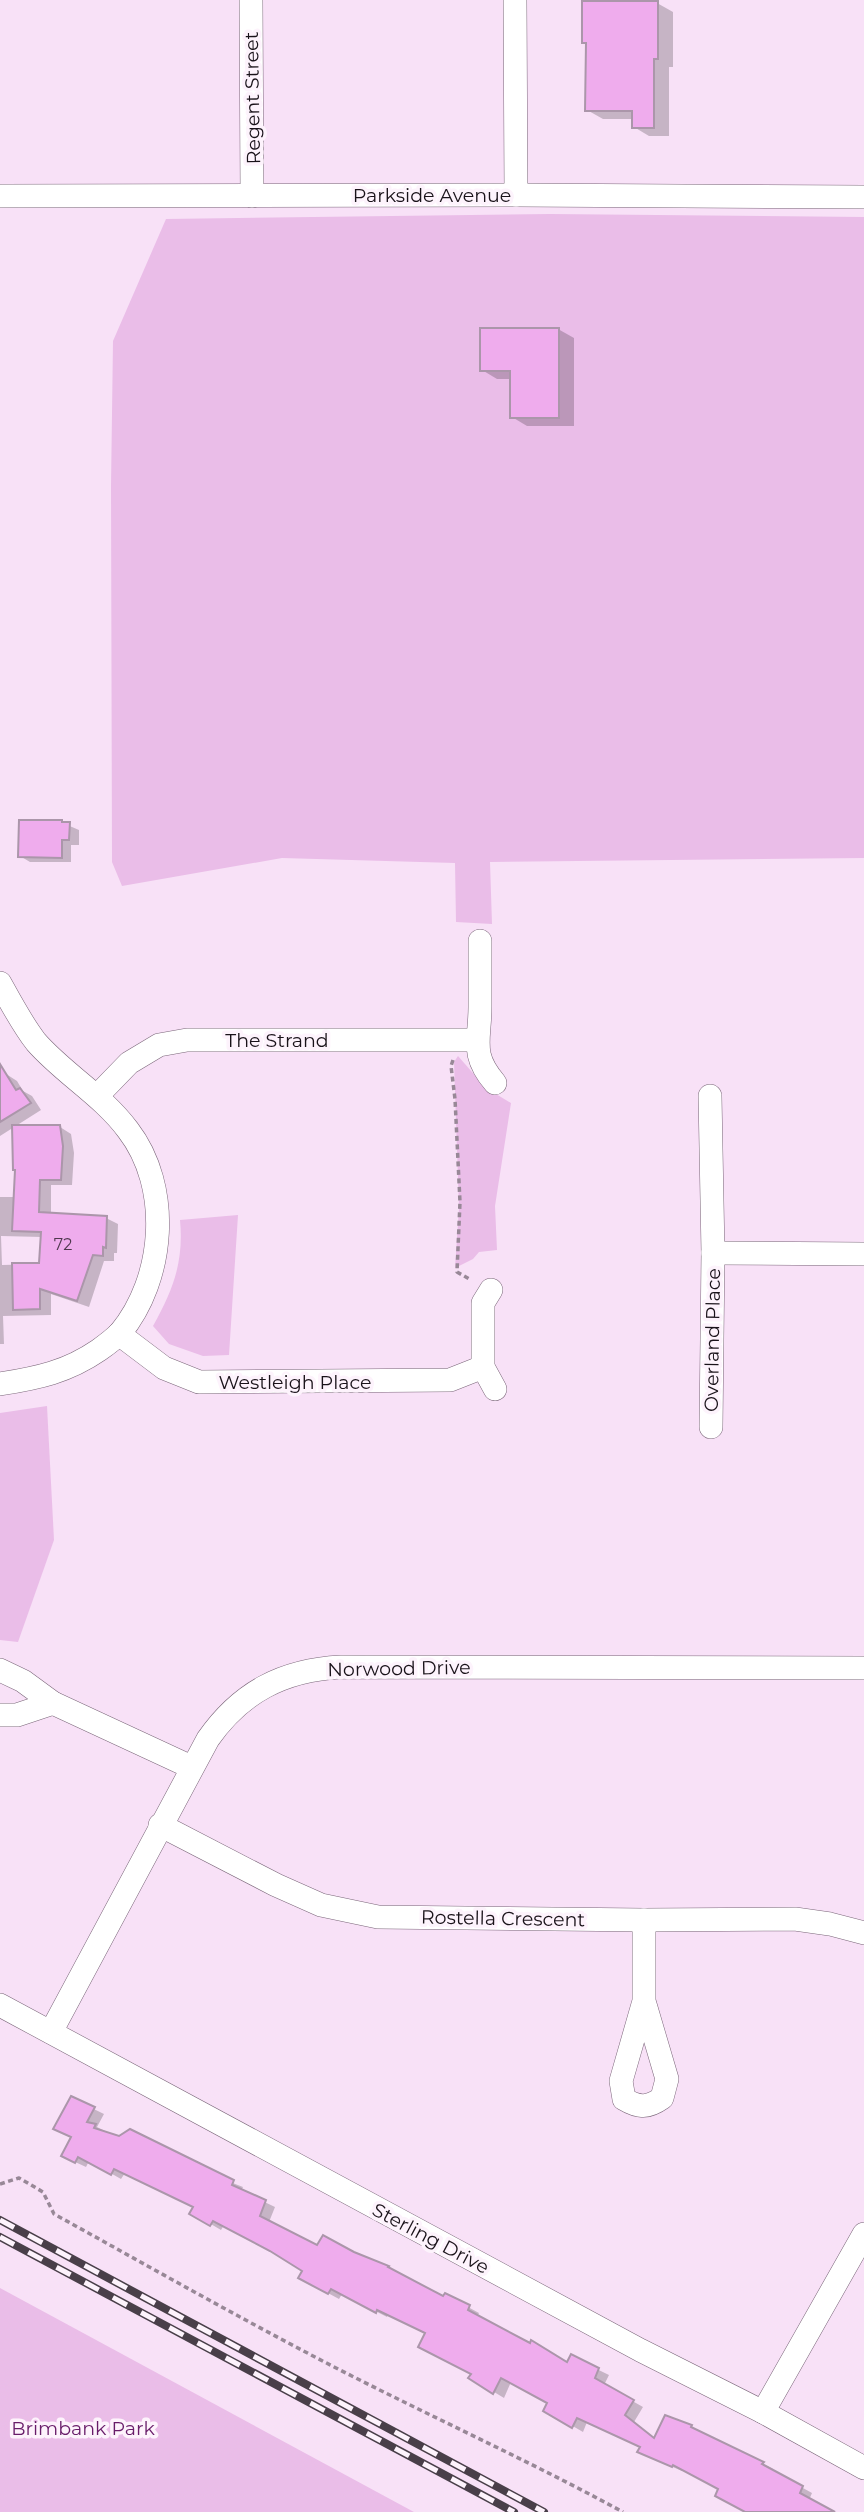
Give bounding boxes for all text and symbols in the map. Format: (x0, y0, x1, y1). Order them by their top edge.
street label: Regent Street (240, 31, 265, 165)
street label: Parkside Avenue (353, 184, 511, 207)
street label: The Strand (225, 1029, 329, 1052)
house number: 72 (54, 1235, 72, 1254)
street label: Overland Place (700, 1268, 725, 1412)
street label: Westleigh Place (218, 1371, 372, 1394)
street label: Norwood Drive (327, 1656, 471, 1681)
street label: Rostella Crescent (421, 1906, 586, 1931)
street label: Sterling Drive (368, 2198, 493, 2279)
park label: Brimbank Park (11, 2417, 155, 2440)

